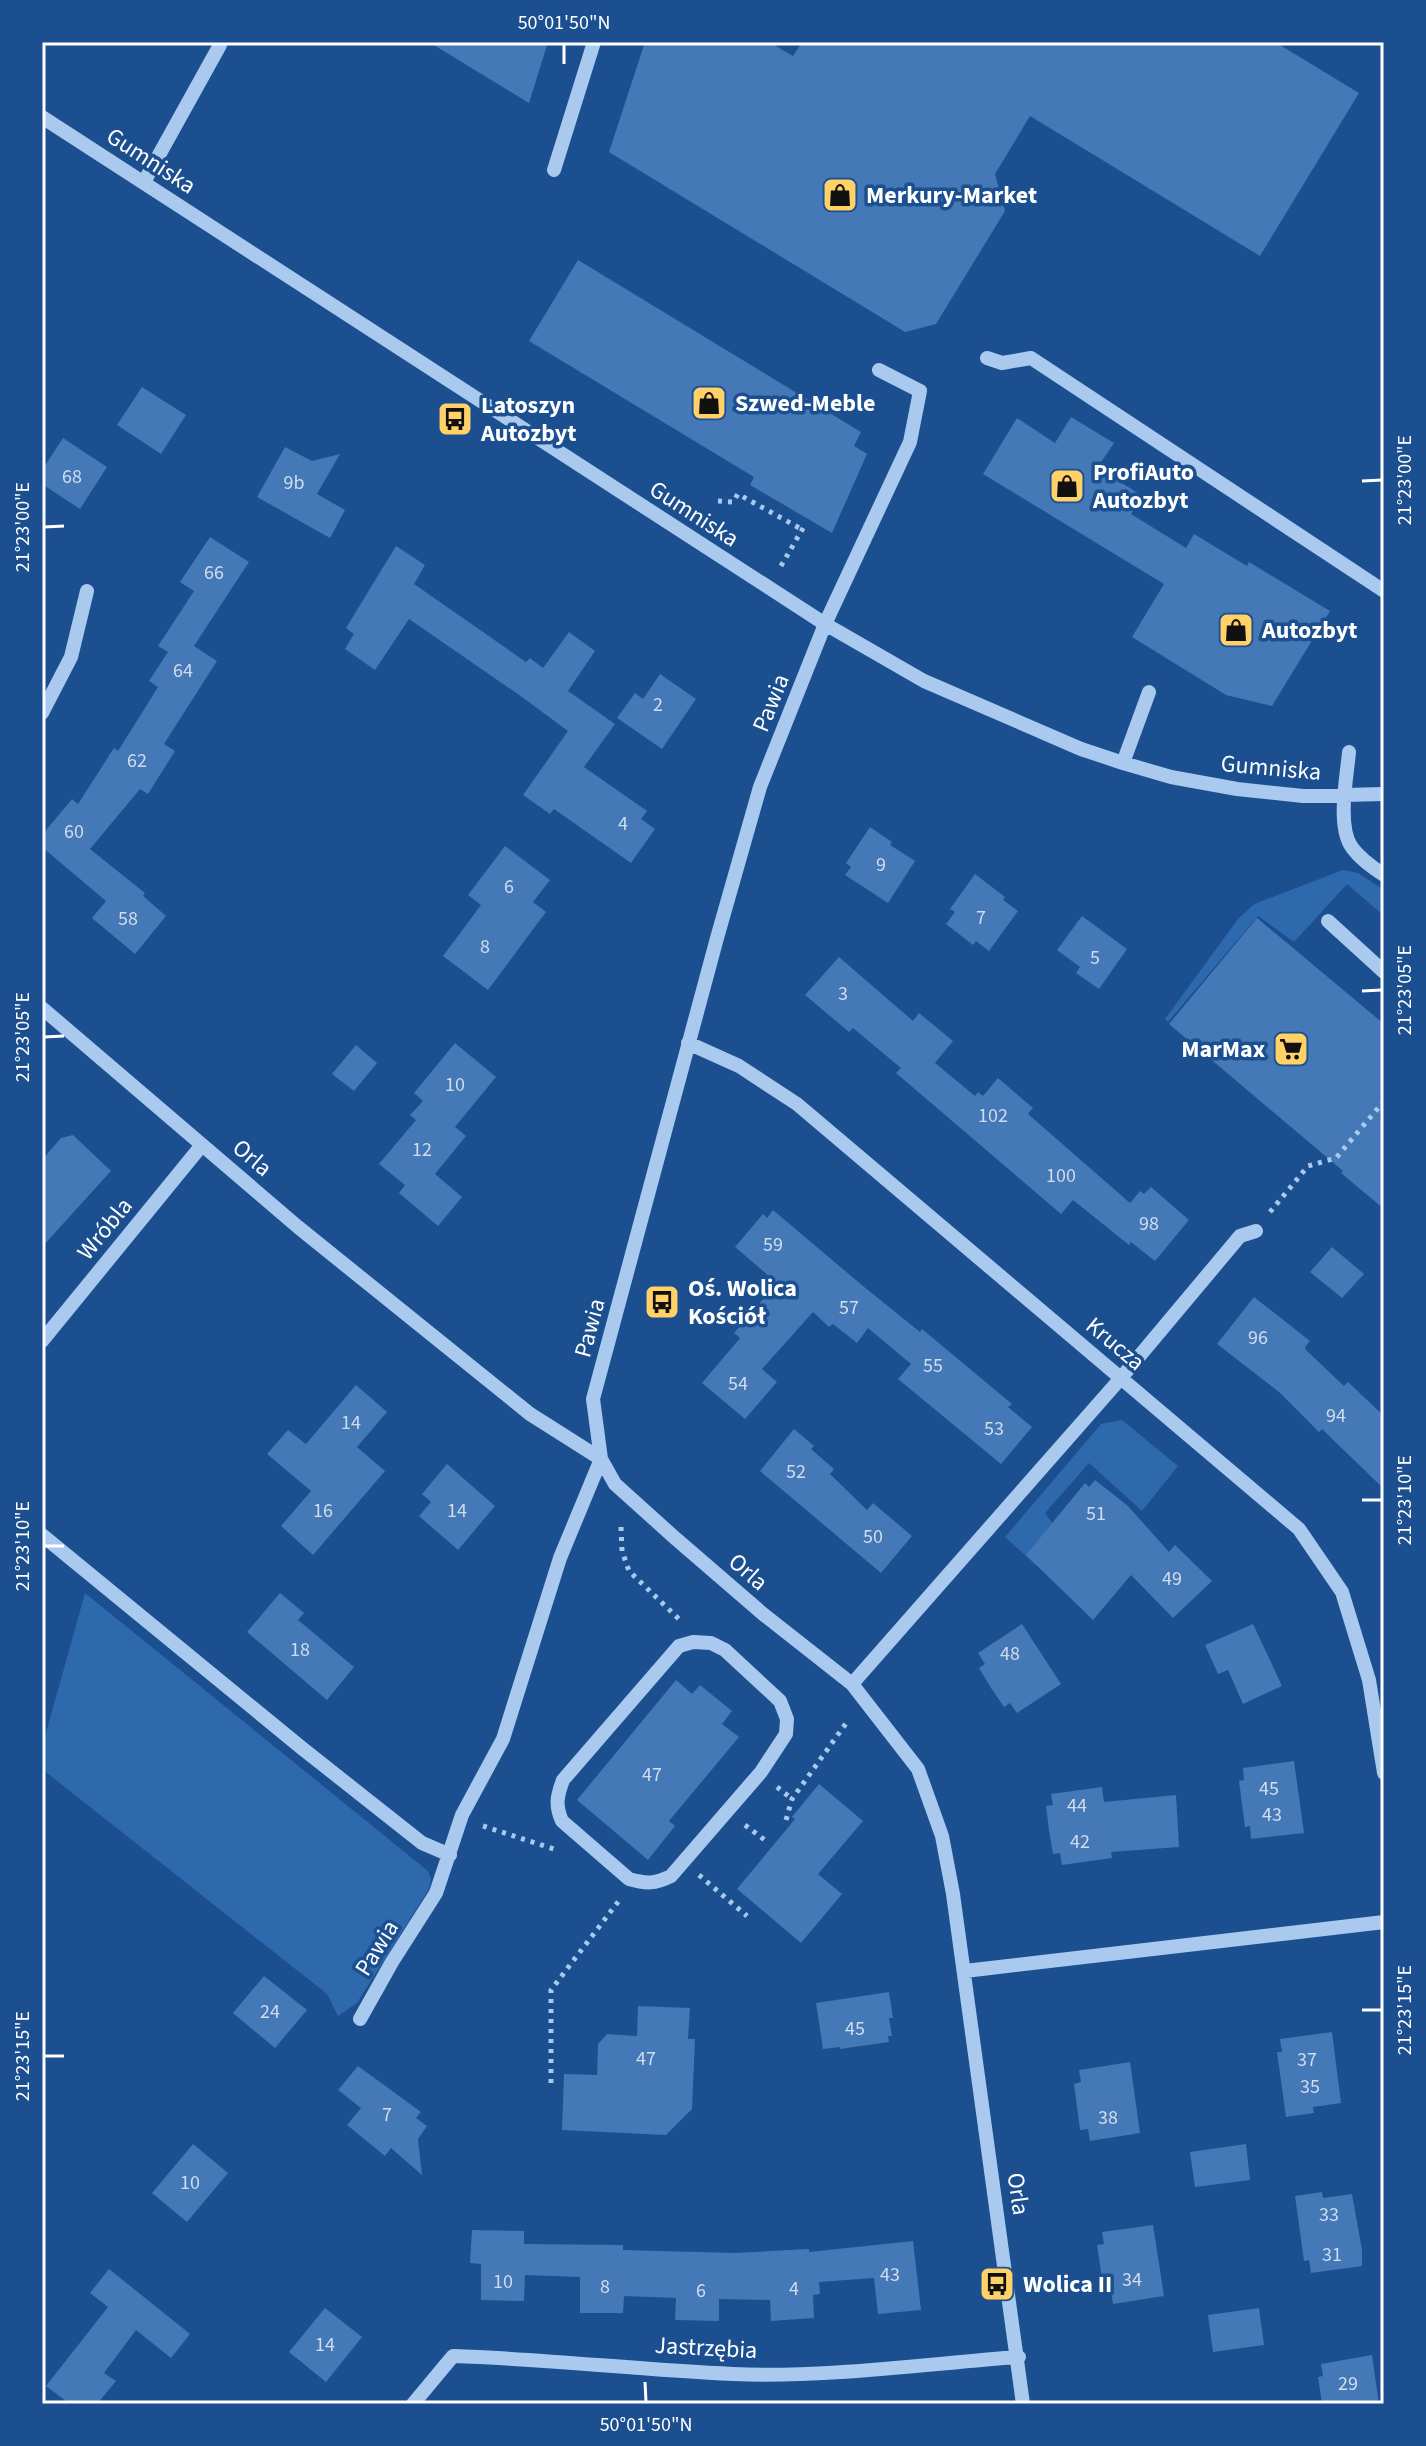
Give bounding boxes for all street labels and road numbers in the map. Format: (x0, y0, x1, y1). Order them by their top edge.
street label: Gumniska (99, 119, 203, 203)
street label: Gumniska (642, 472, 746, 556)
street label: Pawia (744, 669, 798, 737)
street label: Gumniska (1219, 746, 1323, 790)
street label: Orla (224, 1131, 280, 1185)
street label: Wróbla (69, 1190, 141, 1268)
street label: Pawia (565, 1295, 615, 1361)
street label: Krucza (1078, 1309, 1152, 1379)
street label: Orla (720, 1545, 776, 1599)
street label: Pawia (346, 1913, 408, 1983)
street label: Orla (998, 2171, 1038, 2217)
street label: Jastrzębia (654, 2328, 758, 2368)

